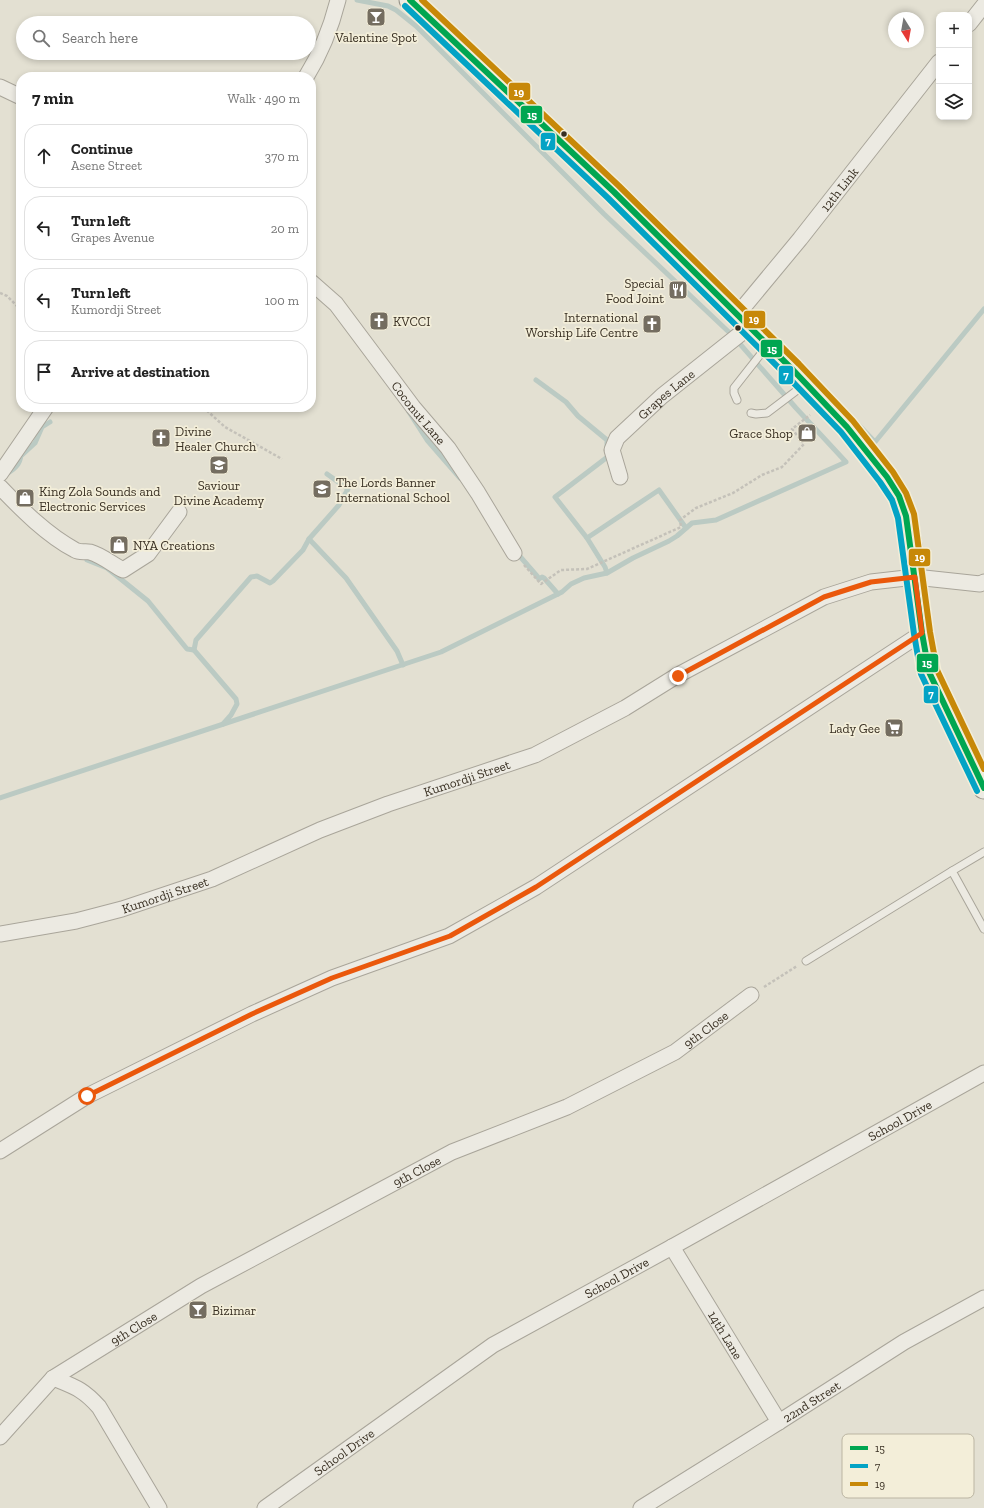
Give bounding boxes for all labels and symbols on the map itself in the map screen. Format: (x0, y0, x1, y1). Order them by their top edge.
bar icon: Valentine Spot (365, 6, 387, 28)
north arrow (888, 12, 924, 48)
place label: Valentine Spot (334, 30, 417, 45)
line badge: 19 (508, 82, 531, 101)
text: 19 (514, 86, 524, 99)
line badge: 15 (520, 105, 543, 124)
text: 15 (527, 109, 537, 122)
unlabelled marker (559, 129, 569, 139)
line badge: 7 (540, 132, 556, 151)
text: 7 (545, 135, 551, 148)
street label: 12th Link (818, 164, 861, 214)
place label: Special Food Joint (606, 276, 665, 306)
restaurant icon: Special Food Joint (667, 279, 689, 301)
church icon: KVCCI (368, 310, 390, 332)
place label: International Worship Life Centre (525, 310, 639, 340)
line badge: 19 (743, 310, 766, 329)
church icon: International Worship Life Centre (641, 313, 663, 335)
text: 19 (749, 313, 759, 326)
place label: KVCCI (393, 314, 430, 329)
unlabelled marker (733, 323, 743, 333)
line badge: 15 (760, 339, 783, 358)
text: 15 (767, 343, 777, 356)
line badge: 7 (778, 365, 794, 385)
street label: Grapes Lane (635, 366, 698, 423)
text: 7 (783, 369, 789, 382)
street label: Coconut Lane (388, 378, 449, 448)
shop icon: Grace Shop (796, 422, 818, 444)
place label: Divine Healer Church (175, 424, 257, 454)
place label: Grace Shop (729, 426, 793, 441)
church icon: Divine Healer Church (150, 427, 172, 449)
school or university icon: Saviour Divine Academy (208, 454, 230, 476)
place label: The Lords Banner International School (336, 475, 451, 505)
place label: Saviour Divine Academy (174, 478, 265, 508)
school or university icon: The Lords Banner International School (311, 478, 333, 500)
place label: King Zola Sounds and Electronic Services (39, 484, 160, 514)
shop icon: King Zola Sounds and Electronic Services (14, 487, 36, 509)
shop icon: NYA Creations (108, 534, 130, 556)
place label: NYA Creations (133, 538, 215, 553)
line badge: 19 (908, 548, 931, 567)
text: 19 (915, 551, 925, 564)
line badge: 15 (916, 653, 939, 673)
text: 15 (922, 657, 932, 670)
route end (669, 667, 687, 685)
line badge: 7 (923, 685, 939, 704)
text: 7 (928, 688, 934, 701)
supermarket icon: Lady Gee (883, 717, 905, 739)
place label: Lady Gee (829, 721, 880, 736)
street label: Kumordji Street (422, 757, 512, 800)
street label: Kumordji Street (120, 874, 211, 917)
street label: 9th Close (680, 1008, 731, 1051)
route start (78, 1087, 96, 1105)
street label: School Drive (865, 1097, 934, 1144)
street label: 9th Close (390, 1152, 443, 1190)
street label: School Drive (582, 1254, 651, 1301)
bar icon: Bizimar (187, 1299, 209, 1321)
place label: Bizimar (212, 1303, 256, 1318)
street label: 9th Close (108, 1308, 160, 1349)
street label: 14th Lane (705, 1308, 746, 1362)
street label: 22nd Street (780, 1378, 843, 1426)
street label: School Drive (311, 1425, 377, 1479)
legend (842, 1434, 974, 1498)
text: 15 (875, 1442, 885, 1455)
text: 7 (875, 1460, 880, 1473)
text: 19 (875, 1478, 885, 1491)

